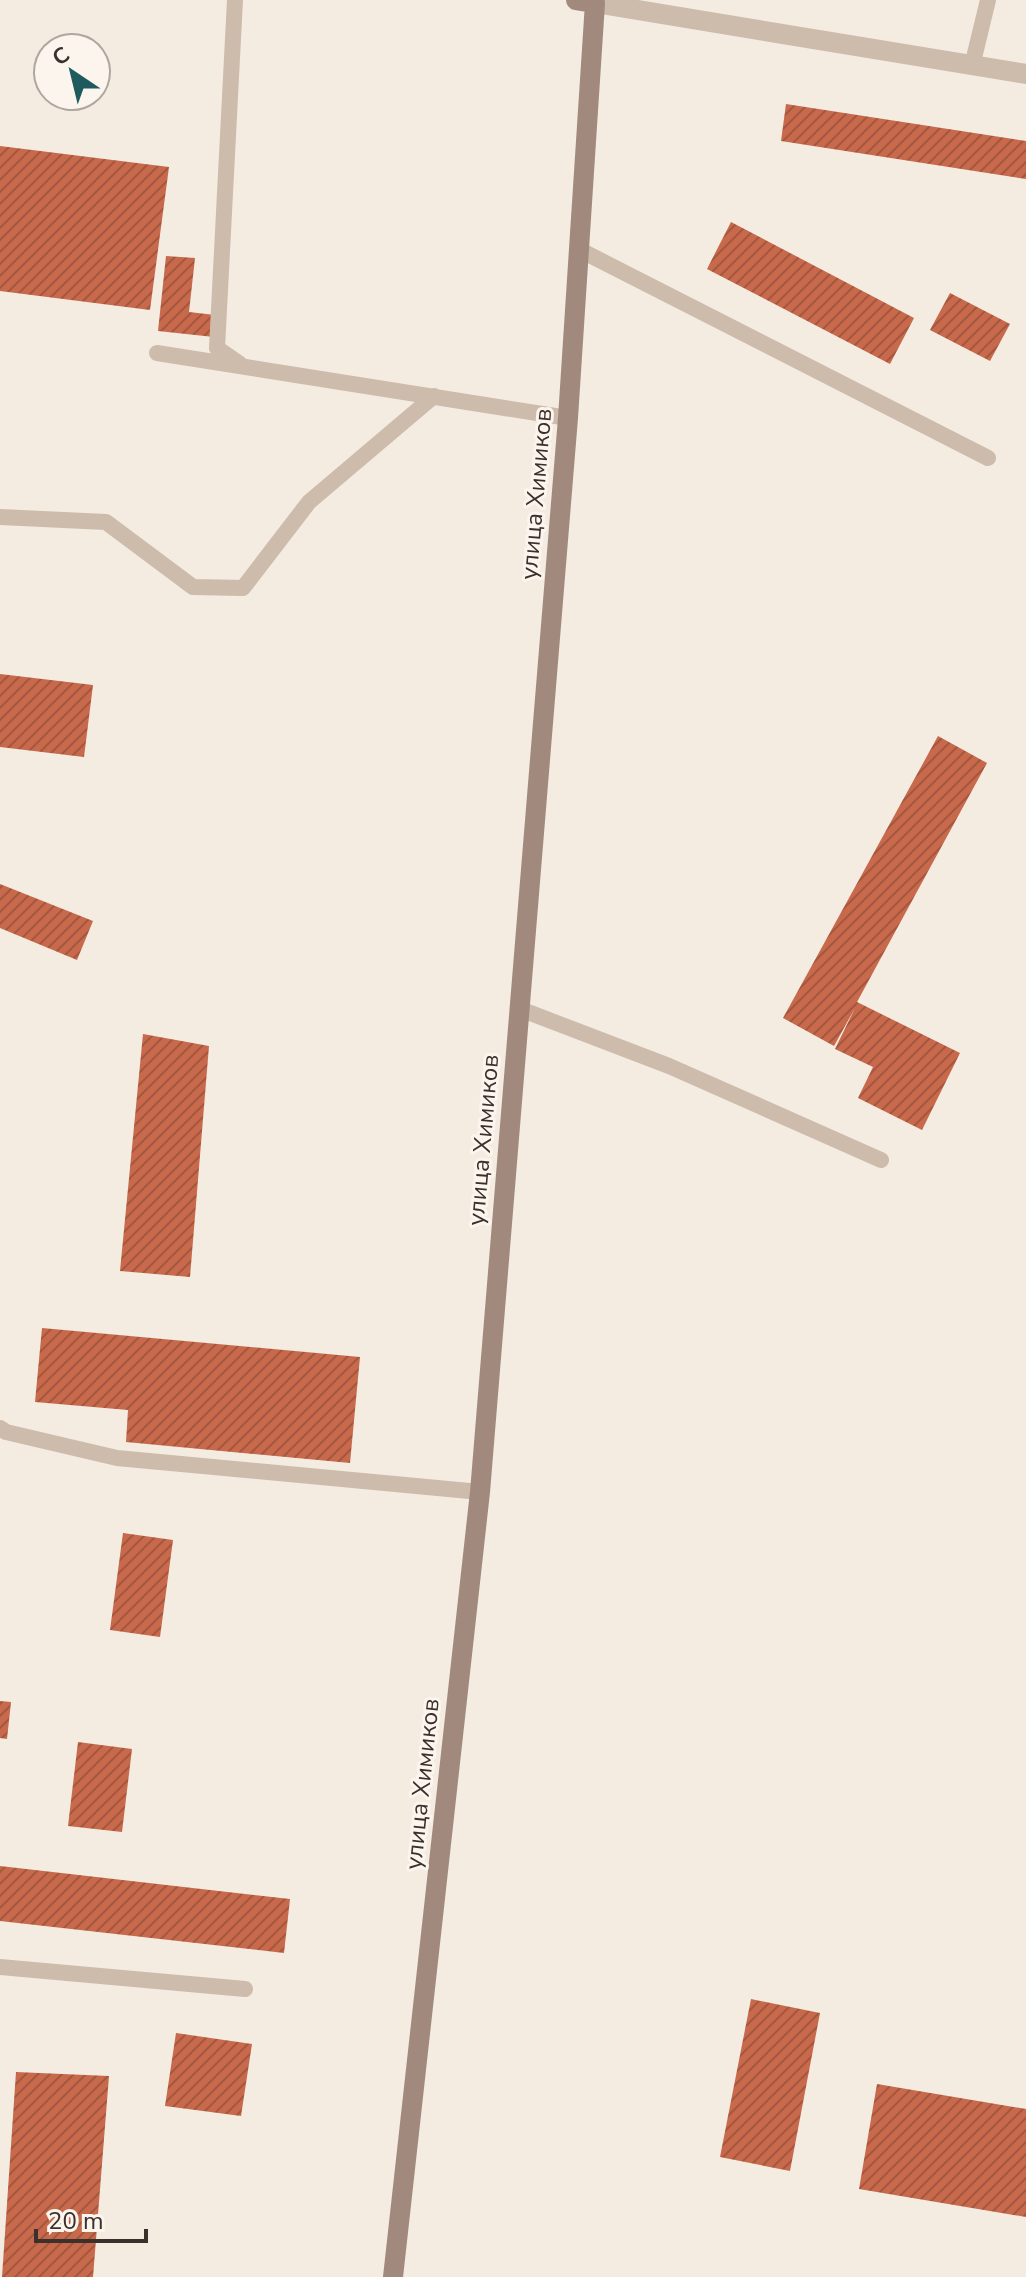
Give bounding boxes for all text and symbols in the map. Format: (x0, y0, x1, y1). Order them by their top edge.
north arrow (32, 32, 112, 112)
text: С (46, 40, 76, 73)
street label: улица Химиков (513, 407, 559, 581)
street label: улица Химиков (460, 1053, 506, 1227)
street label: улица Химиков (397, 1697, 447, 1871)
scale bar (36, 2193, 146, 2243)
text: 20 m (48, 2205, 104, 2237)

